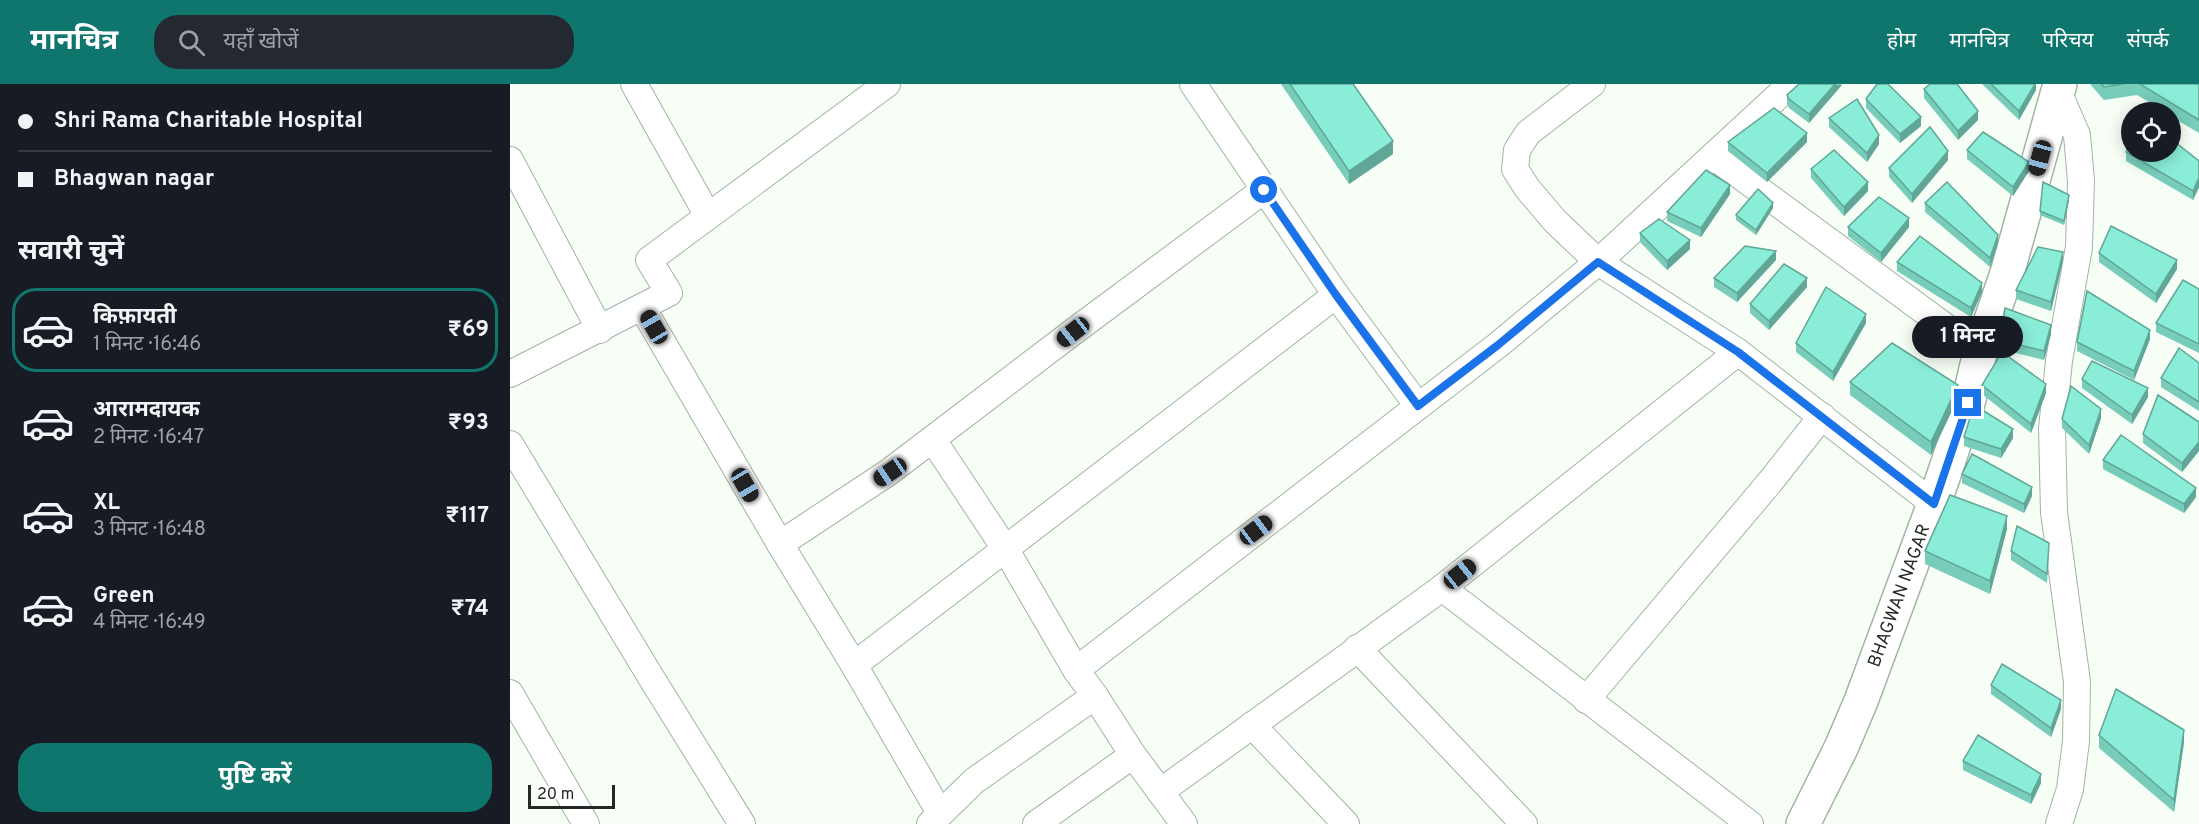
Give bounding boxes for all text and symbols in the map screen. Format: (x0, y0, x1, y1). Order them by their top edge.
search box (154, 15, 574, 69)
text: मानचित्र (30, 24, 118, 60)
icon: search (175, 26, 208, 59)
text: होम (1887, 28, 1916, 55)
text: मानचित्र (1949, 28, 2009, 55)
text: परिचय (2042, 28, 2094, 55)
text: संपर्क (2127, 28, 2169, 55)
text: यहाँ खोजें (223, 29, 299, 56)
map controls (2121, 102, 2181, 162)
button: locate (2121, 102, 2181, 162)
text: Shri Rama Charitable Hospital (54, 108, 363, 135)
car (2027, 138, 2053, 178)
text: Bhagwan nagar (54, 166, 214, 193)
route start (1250, 176, 1277, 203)
text: सवारी चुनें (18, 235, 124, 269)
icon: car (21, 303, 75, 357)
text: किफ़ायती (93, 304, 177, 331)
car (637, 307, 671, 347)
car (1053, 314, 1093, 350)
callout: 1 मिनट (1912, 316, 2024, 358)
text: ₹69 (447, 317, 489, 344)
text: 1 मिनट (1940, 324, 1995, 350)
text: 1 मिनट · 16:46 (93, 332, 201, 358)
route end (1954, 389, 1981, 416)
icon: car (21, 396, 75, 450)
text: आरामदायक (93, 397, 200, 424)
text: ₹93 (448, 410, 489, 437)
text: 2 मिनट · 16:47 (93, 425, 204, 451)
car (870, 454, 910, 490)
car (728, 465, 762, 505)
icon: car (21, 489, 75, 543)
text: XL (93, 490, 120, 517)
text: ₹117 (445, 503, 489, 530)
car (1236, 512, 1276, 548)
text: 3 मिनट · 16:48 (93, 517, 206, 543)
street label: BHAGWAN NAGAR (1863, 521, 1937, 671)
car (1440, 556, 1480, 592)
icon: car (21, 582, 75, 636)
text: Green (93, 583, 155, 610)
text: ₹74 (450, 596, 489, 623)
text: 4 मिनट · 16:49 (93, 610, 206, 636)
button: पुष्टि करें (18, 743, 492, 812)
scale bar (528, 782, 615, 810)
text: 20 m (537, 785, 574, 805)

